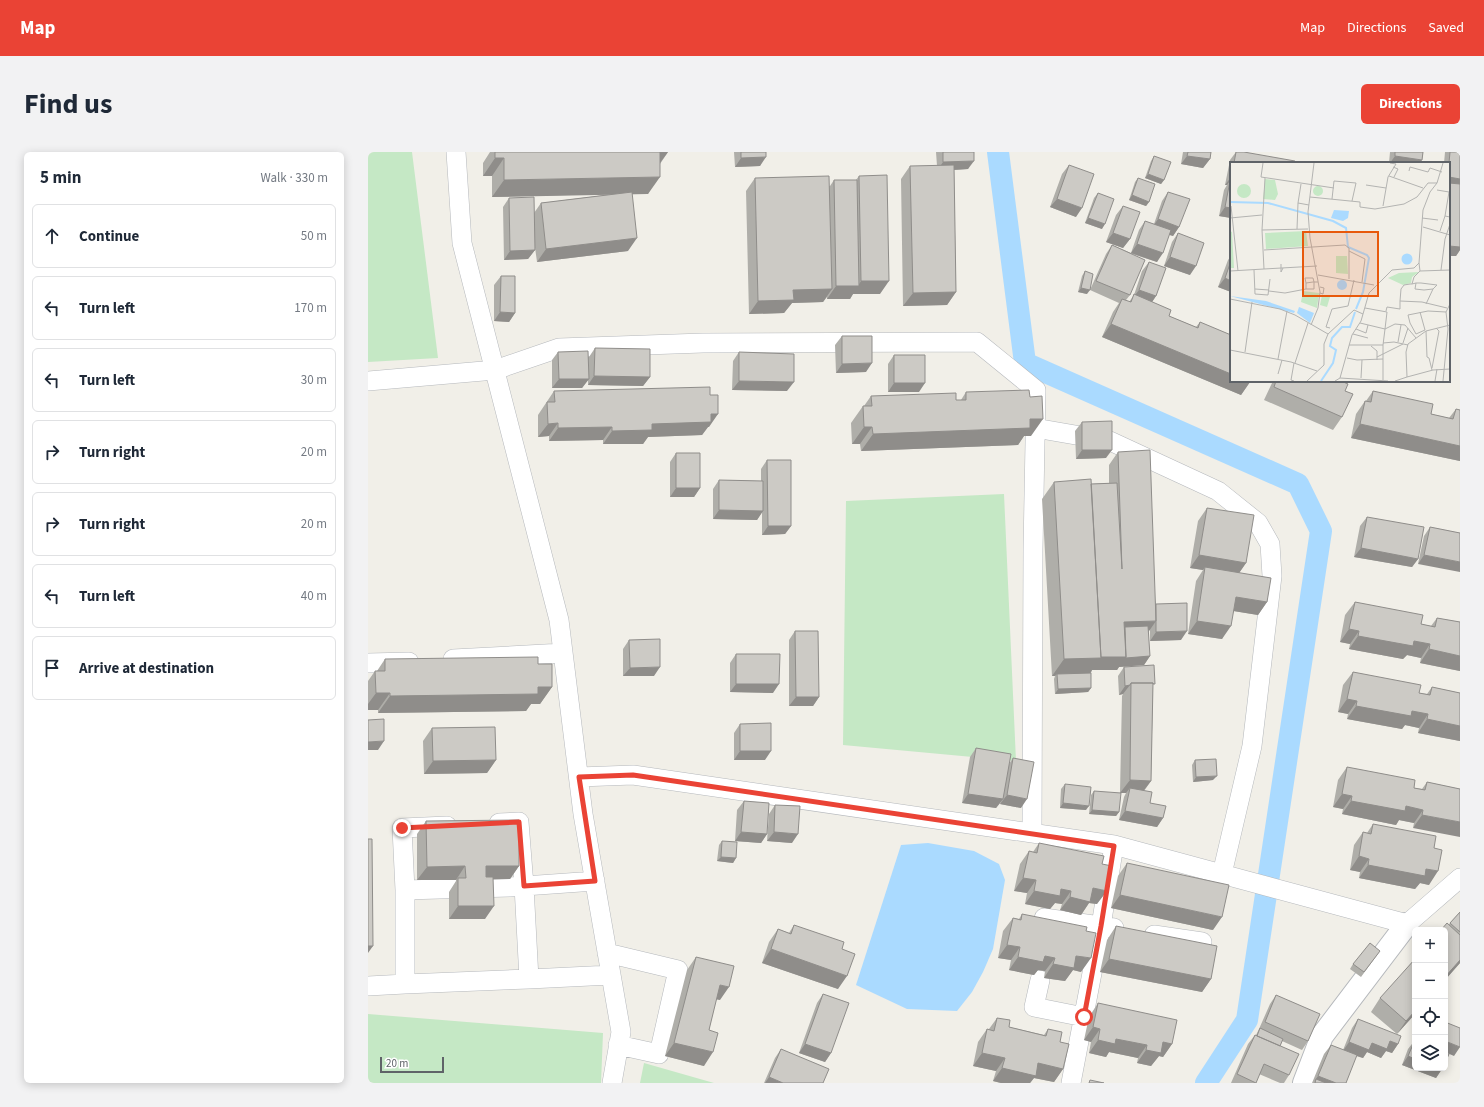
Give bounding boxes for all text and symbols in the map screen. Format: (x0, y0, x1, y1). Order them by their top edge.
text: Map (20, 15, 55, 42)
text: Map (1300, 18, 1325, 38)
text: Directions (1347, 18, 1406, 38)
text: Saved (1428, 18, 1464, 38)
text: Find us (24, 84, 112, 124)
button: Directions (1361, 84, 1460, 124)
inset map (1230, 162, 1450, 382)
text: 5 min (40, 166, 81, 190)
text: Walk · 330 m (260, 169, 328, 187)
icon: ahead (41, 225, 63, 247)
text: Continue (79, 226, 139, 247)
text: 50 m (301, 227, 327, 245)
icon: left (41, 297, 63, 319)
text: Turn left (79, 298, 135, 319)
text: 170 m (294, 299, 327, 317)
icon: left (41, 369, 63, 391)
text: Turn left (79, 370, 135, 391)
text: 30 m (301, 371, 327, 389)
icon: right (41, 441, 63, 463)
text: Turn right (79, 442, 145, 463)
text: 20 m (301, 443, 327, 461)
icon: right (41, 513, 63, 535)
text: Turn right (79, 514, 145, 535)
text: 20 m (301, 515, 327, 533)
icon: left (41, 585, 63, 607)
text: Turn left (79, 586, 135, 607)
text: 40 m (301, 587, 327, 605)
icon: arrive (41, 657, 63, 679)
text: Arrive at destination (79, 658, 214, 679)
route end (393, 819, 411, 837)
map controls (1412, 927, 1448, 1071)
button: + (1412, 927, 1448, 963)
button: − (1412, 963, 1448, 999)
button: locate (1412, 999, 1448, 1035)
route start (1075, 1008, 1093, 1026)
button: layers (1412, 1035, 1448, 1071)
scale bar (380, 1055, 444, 1074)
text: 20 m (386, 1056, 408, 1071)

